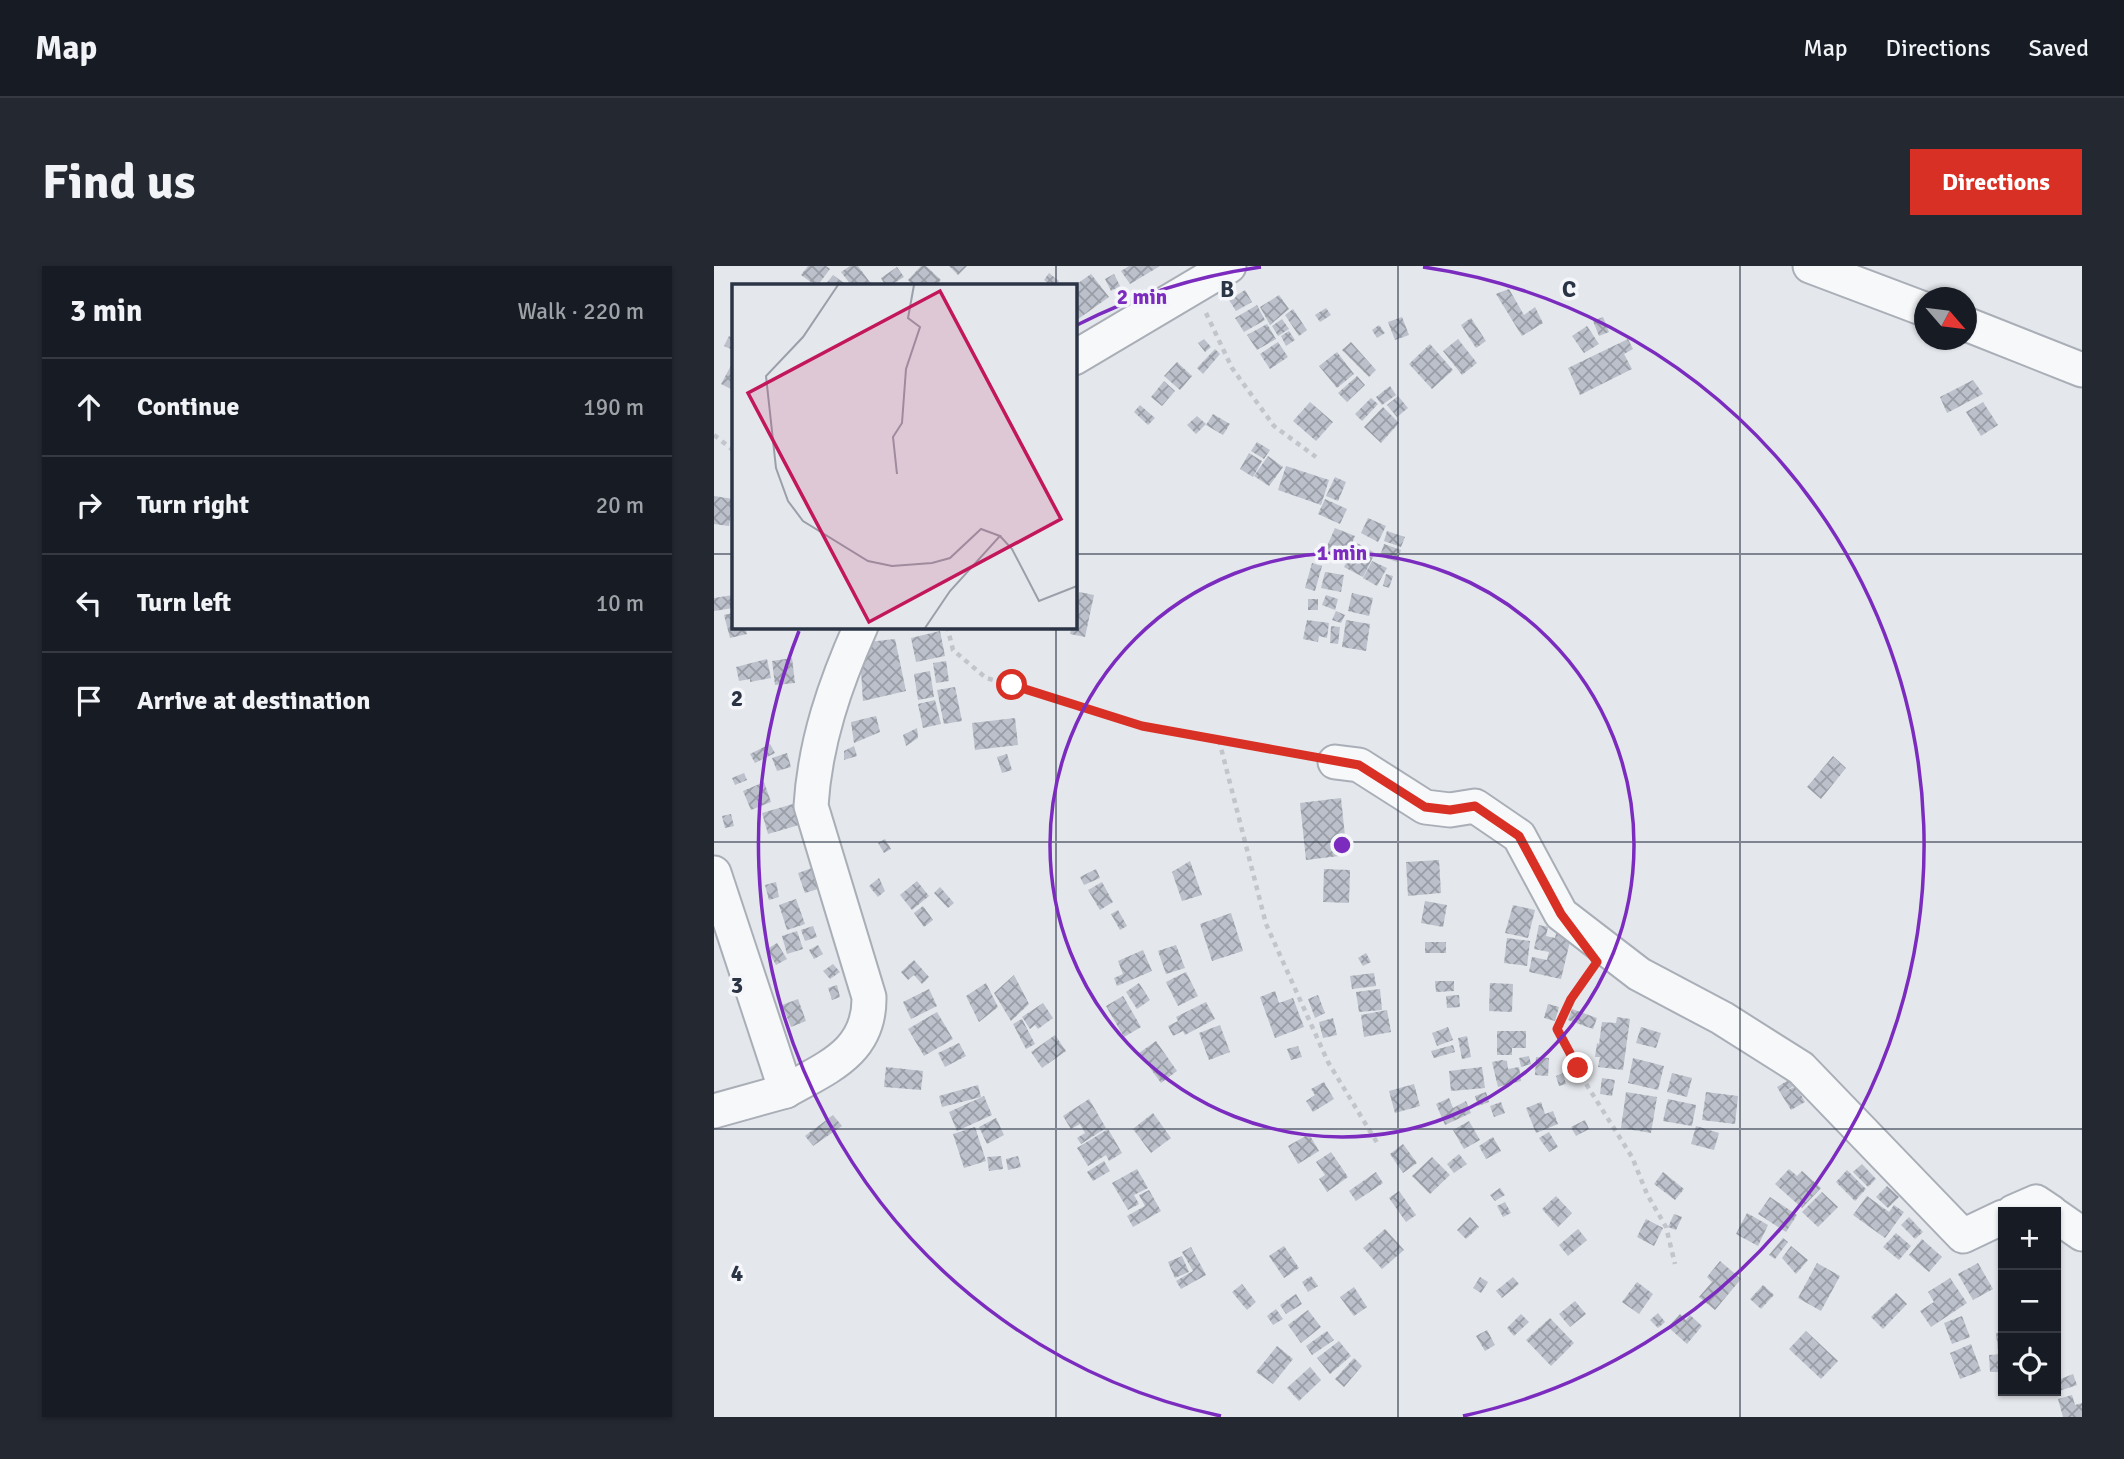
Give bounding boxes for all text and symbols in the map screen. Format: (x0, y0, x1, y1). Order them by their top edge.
text: Map (35, 28, 97, 69)
text: Map (1803, 33, 1848, 63)
text: Directions (1886, 33, 1991, 63)
text: Saved (2029, 33, 2089, 63)
button: Directions (1910, 149, 2082, 215)
text: Find us (42, 152, 195, 212)
text: B (1220, 275, 1234, 304)
text: C (1562, 275, 1576, 304)
inset map (732, 284, 1076, 628)
text: 2 min (1117, 284, 1167, 310)
north arrow (1914, 287, 1977, 350)
text: 3 min (70, 293, 142, 330)
text: Walk · 220 m (518, 297, 644, 326)
icon: ahead (70, 388, 108, 426)
text: Continue (137, 391, 239, 423)
text: 190 m (583, 393, 644, 422)
icon: right (70, 486, 108, 524)
text: Turn right (137, 489, 249, 521)
text: 20 m (596, 491, 644, 520)
text: 1 min (1317, 540, 1367, 566)
icon: left (70, 584, 108, 622)
text: Turn left (137, 587, 231, 619)
text: 10 m (596, 589, 644, 618)
route start (996, 669, 1027, 700)
icon: arrive (70, 682, 108, 720)
text: 2 (731, 684, 743, 713)
text: Arrive at destination (137, 685, 370, 717)
centre of rings (1330, 833, 1354, 857)
text: 3 (731, 971, 743, 1000)
route end (1562, 1052, 1593, 1083)
map controls (1998, 1207, 2061, 1396)
button: + (1998, 1207, 2061, 1270)
text: 4 (731, 1259, 743, 1288)
button: − (1998, 1270, 2061, 1333)
button: locate (1998, 1333, 2061, 1396)

